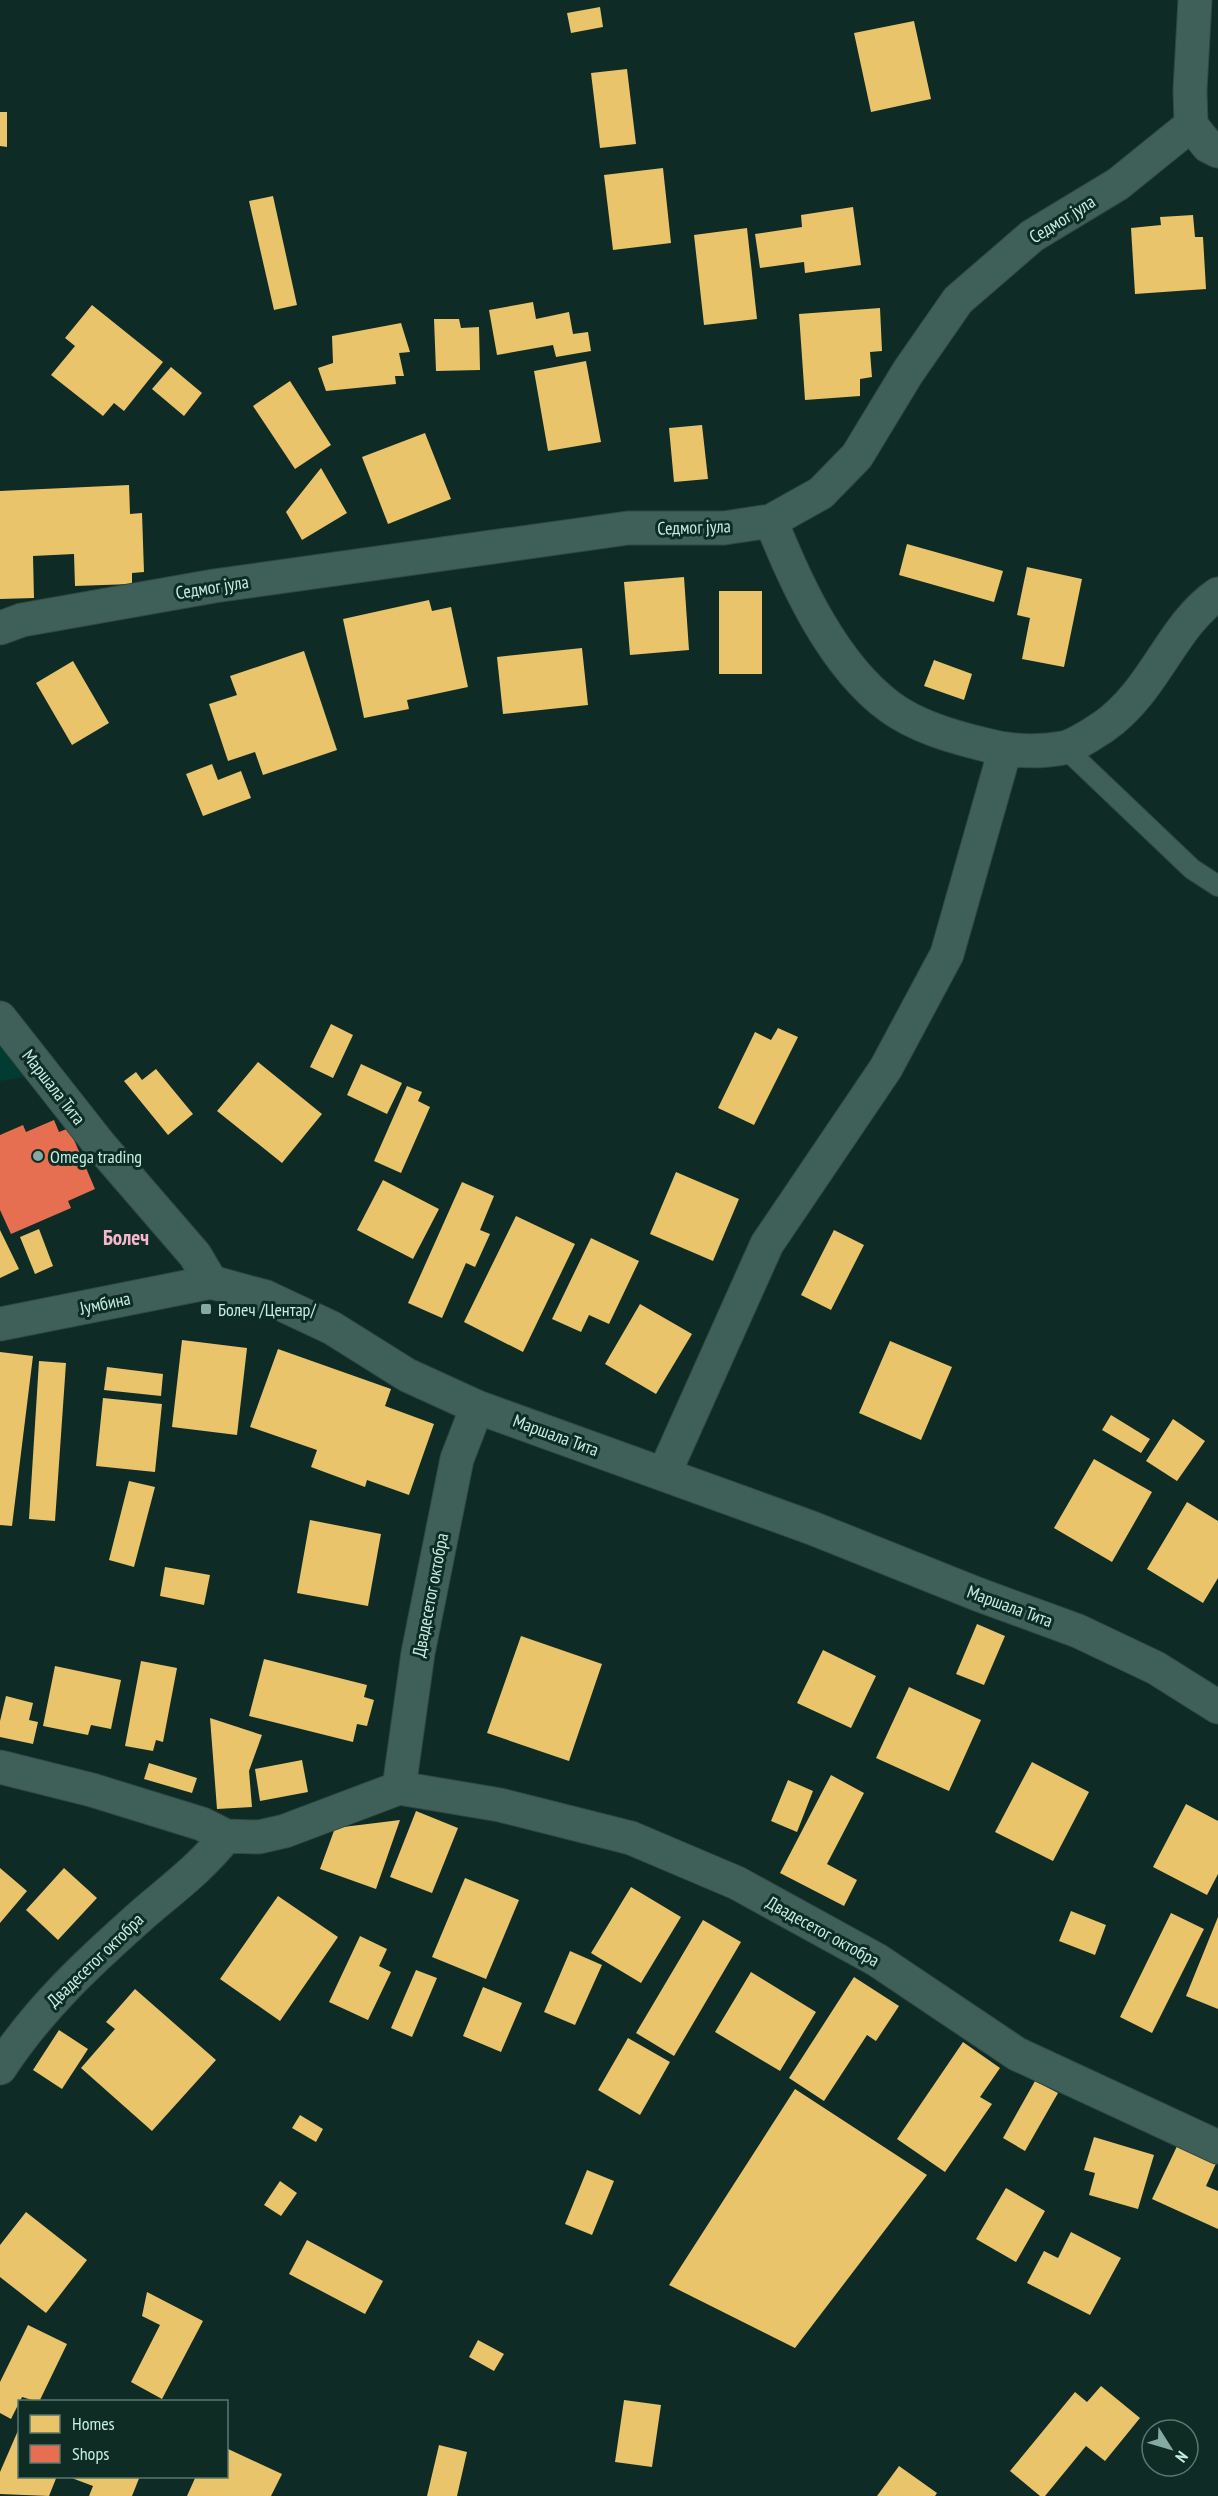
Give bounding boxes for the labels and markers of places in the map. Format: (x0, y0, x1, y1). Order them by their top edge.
place label: Omega trading (50, 1145, 142, 1168)
marker: Omega trading (31, 1149, 45, 1163)
place label: Болеч /Центар/ (218, 1298, 316, 1321)
marker: Болеч /Центар/ (199, 1302, 213, 1316)

